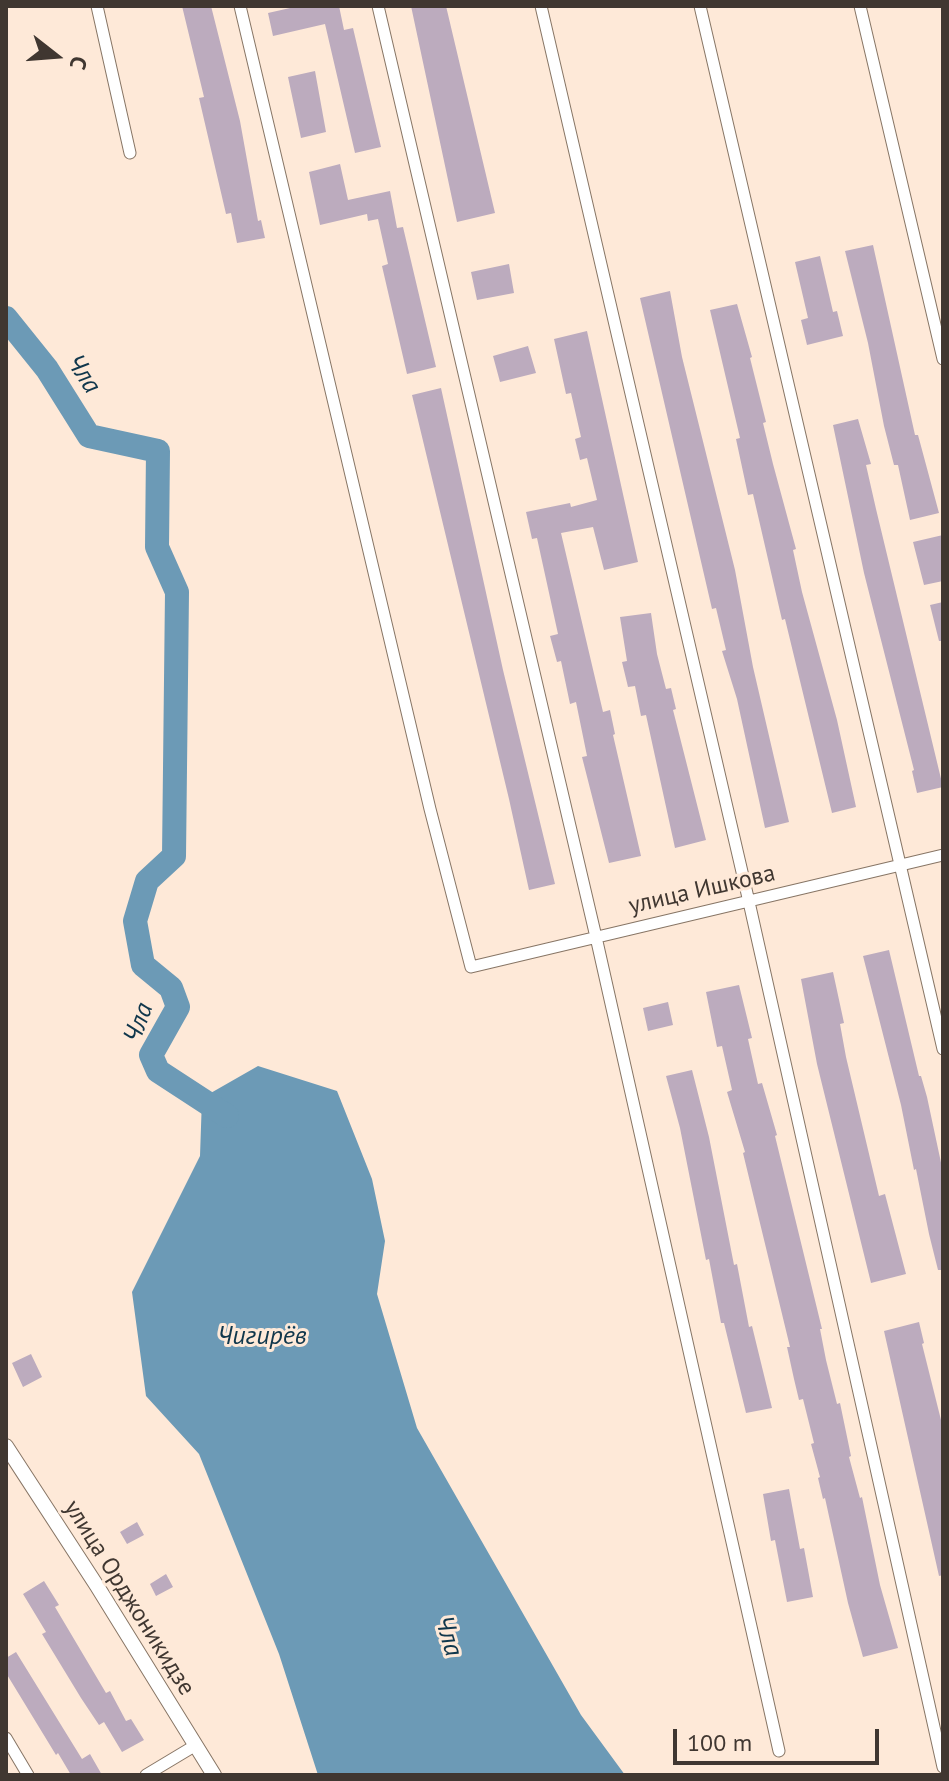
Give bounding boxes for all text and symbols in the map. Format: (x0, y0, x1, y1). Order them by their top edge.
north arrow (16, 16, 96, 96)
text: С (64, 53, 94, 73)
water label: Чла (59, 349, 107, 399)
street label: улица Ишкова (626, 859, 778, 921)
water label: Чла (117, 999, 161, 1047)
water label: Чигирёв (217, 1321, 307, 1353)
street label: улица Орджоникидзе (57, 1495, 201, 1701)
water label: Чла (427, 1612, 469, 1660)
scale bar (677, 1713, 883, 1763)
text: 100 m (687, 1727, 752, 1758)

